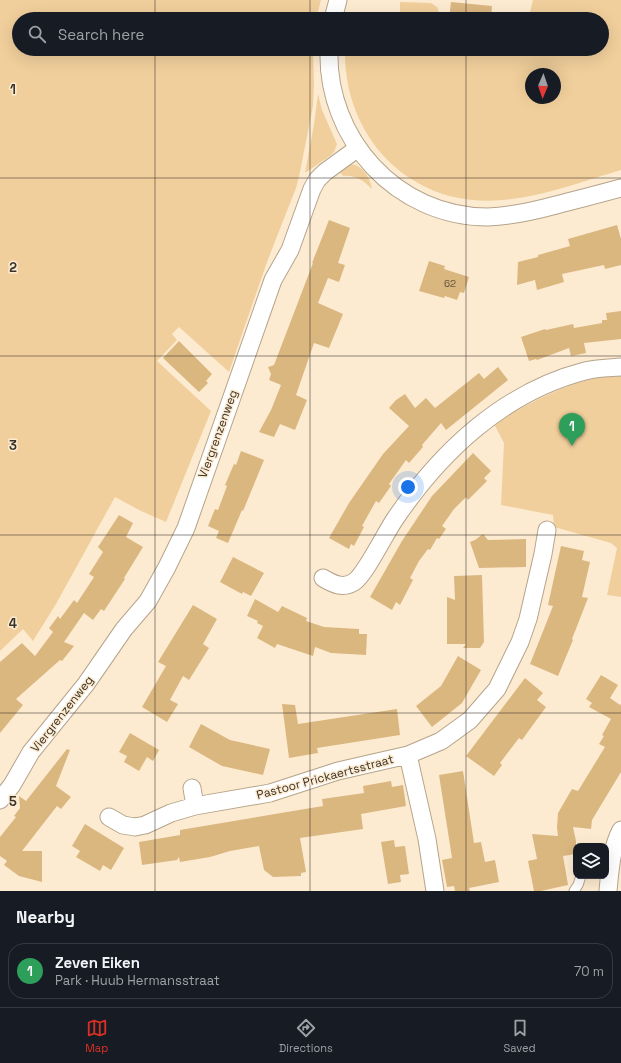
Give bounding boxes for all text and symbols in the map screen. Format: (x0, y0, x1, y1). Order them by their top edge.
search box (12, 12, 609, 56)
icon: search (26, 23, 48, 45)
text: Search here (58, 25, 144, 44)
north arrow (525, 68, 561, 104)
text: 1 (10, 81, 16, 98)
text: 2 (9, 259, 17, 276)
house number: 62 (444, 277, 456, 290)
street label: Viergrenzenweg (195, 388, 241, 480)
pin: 1 (559, 413, 585, 446)
text: 3 (9, 437, 17, 454)
your location (398, 477, 418, 497)
text: 4 (9, 615, 17, 632)
street label: Viergrenzenweg (27, 672, 97, 756)
street label: Pastoor Prickaertsstraat (255, 751, 395, 803)
text: 5 (9, 793, 17, 810)
map controls (573, 843, 609, 879)
button: layers (573, 843, 609, 879)
text: Nearby (16, 906, 75, 928)
text: Zeven Eiken (55, 953, 140, 972)
text: 1 (27, 963, 33, 980)
text: 70 m (574, 963, 604, 980)
text: Park · Huub Hermansstraat (55, 972, 220, 989)
tab: Map (85, 1017, 108, 1055)
tab: Directions (279, 1017, 333, 1055)
tab: Saved (504, 1017, 536, 1055)

